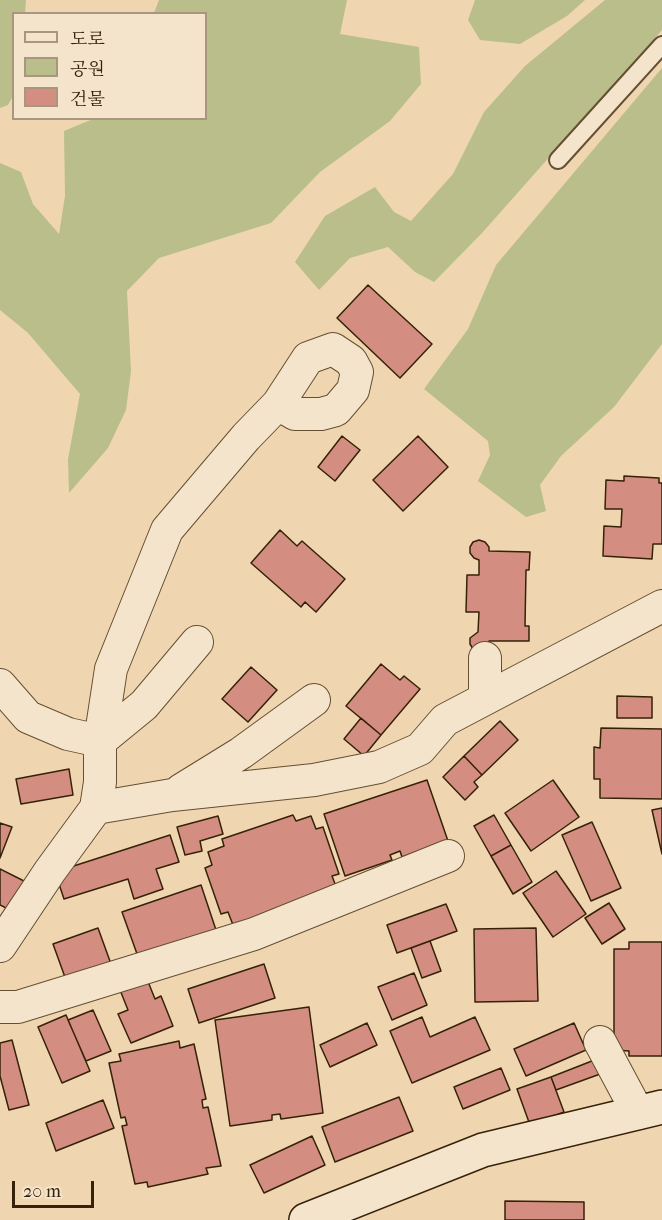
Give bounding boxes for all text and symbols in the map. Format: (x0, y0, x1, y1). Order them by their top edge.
legend (12, 12, 207, 120)
text: 도로 (70, 29, 105, 50)
text: 공원 (70, 59, 105, 80)
text: 건물 (70, 89, 105, 110)
scale bar (15, 1169, 98, 1207)
text: 20 m (23, 1181, 61, 1202)

